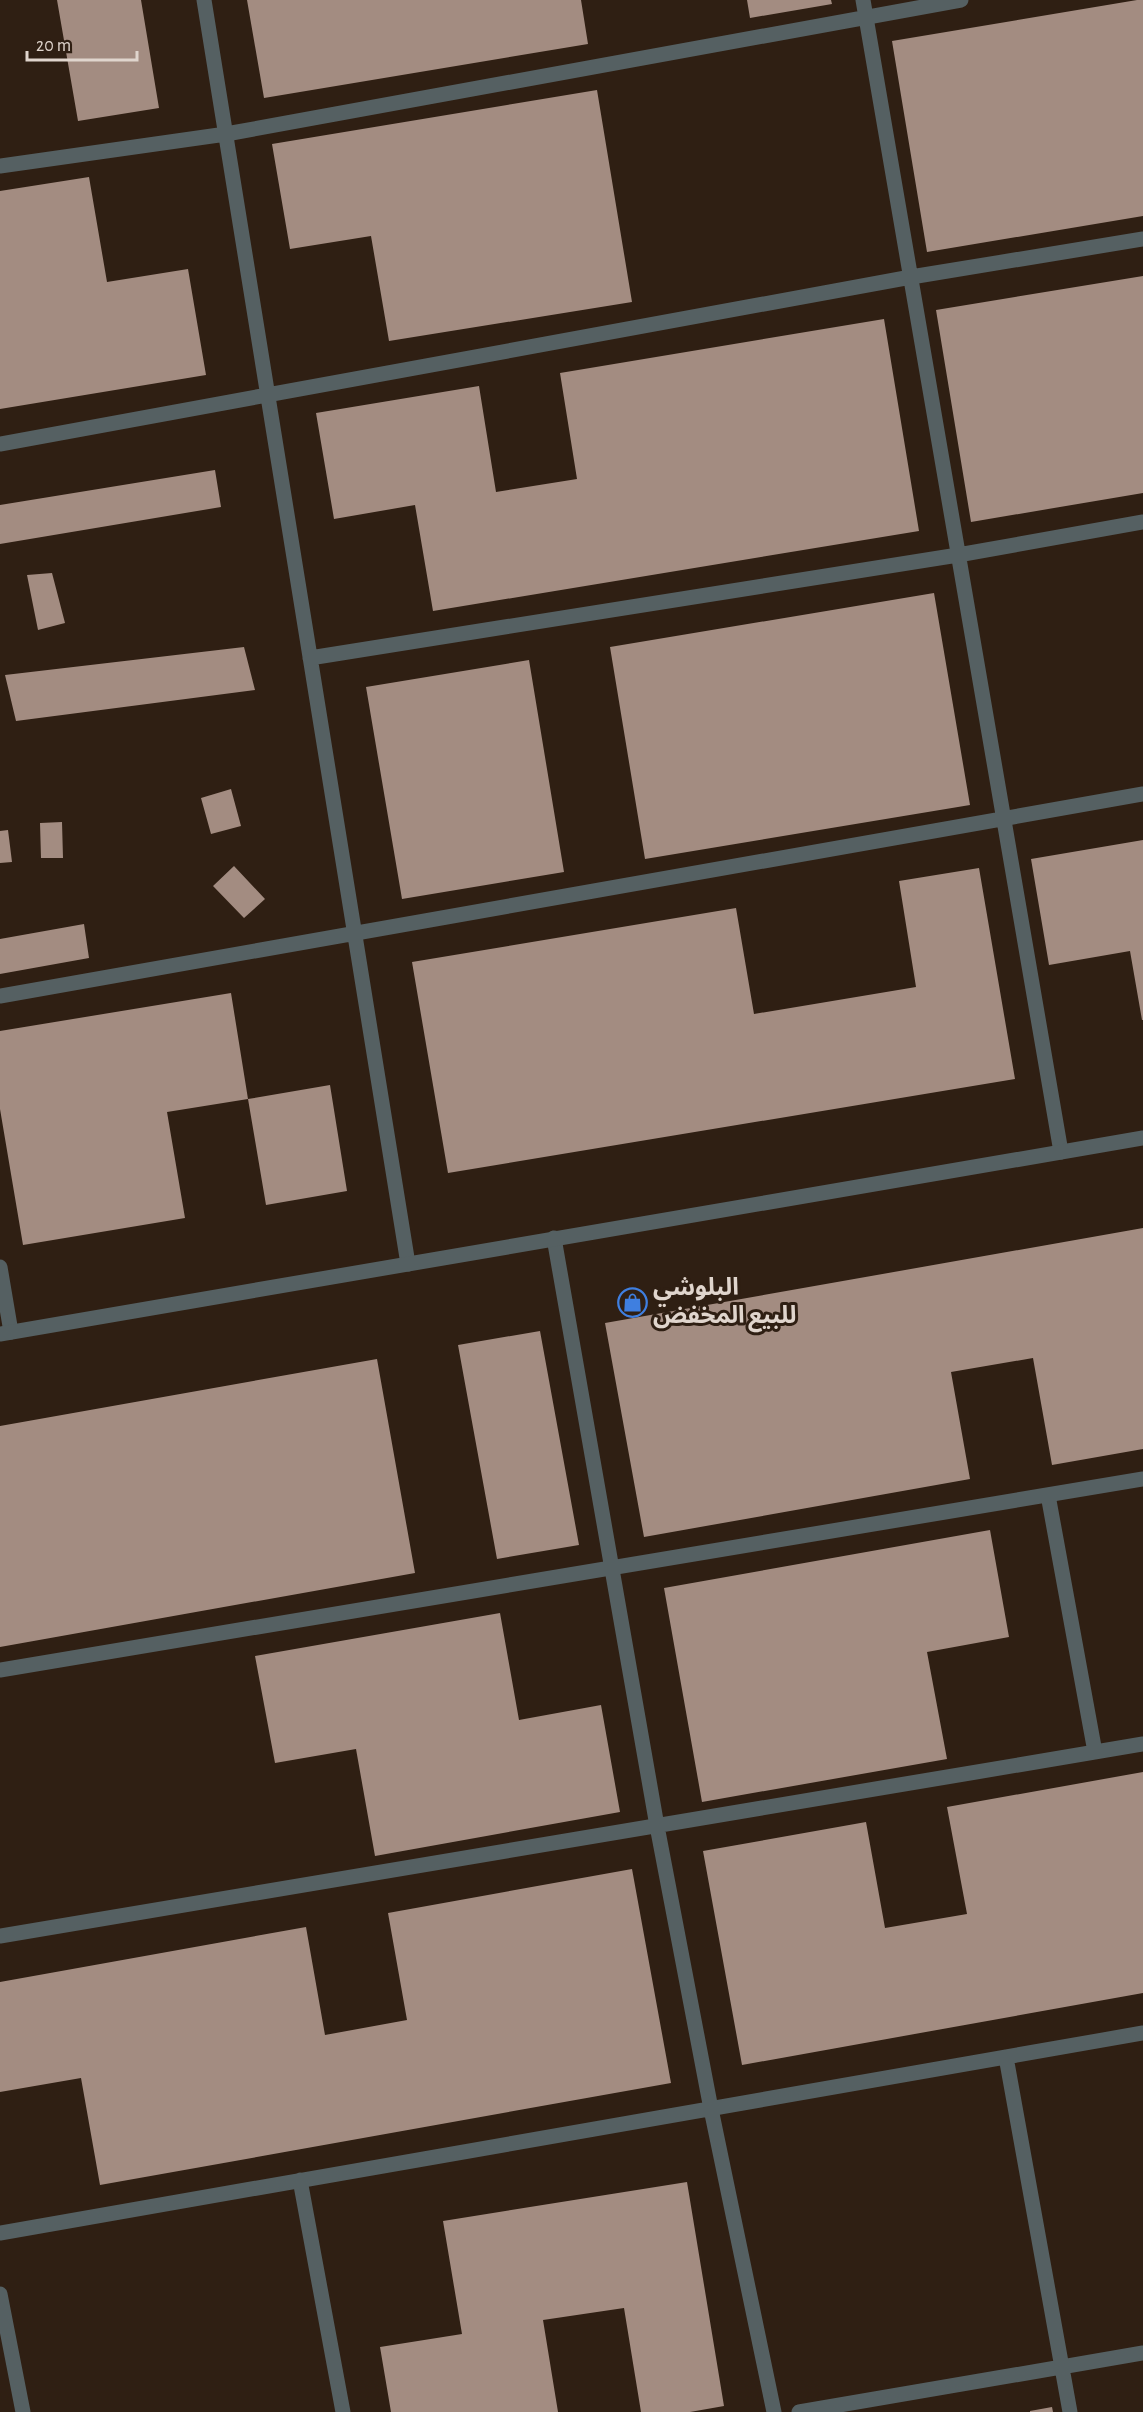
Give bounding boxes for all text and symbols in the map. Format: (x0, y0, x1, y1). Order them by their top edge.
scale bar (27, 24, 136, 62)
text: 20 m (36, 37, 71, 55)
place label: البلوشي للبيع المخفض (653, 1276, 796, 1333)
shop icon: البلوشي للبيع المخفض (616, 1286, 648, 1318)

